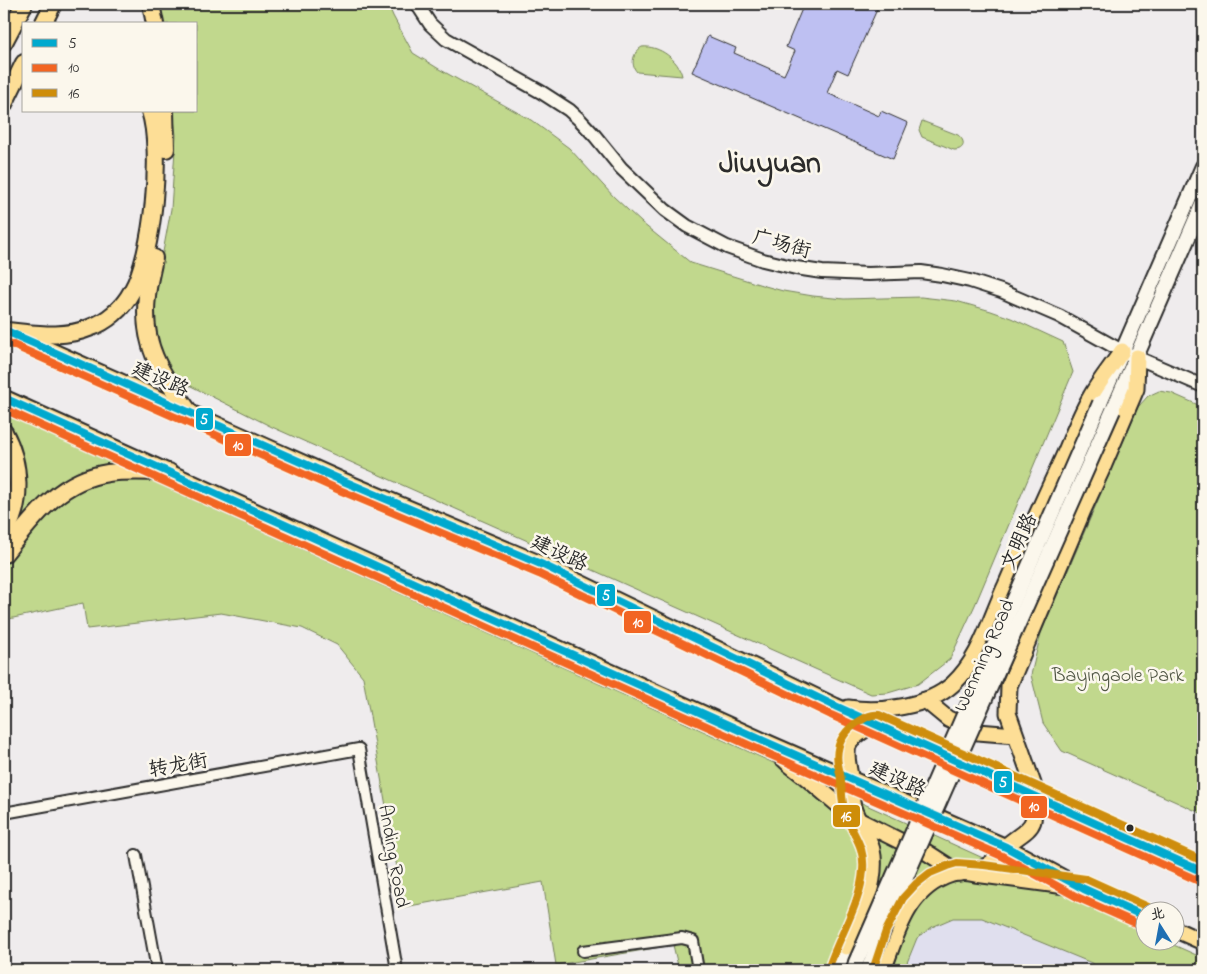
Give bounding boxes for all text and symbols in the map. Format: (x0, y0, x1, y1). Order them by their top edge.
legend (22, 22, 198, 112)
text: 5 (68, 33, 77, 55)
text: 10 (68, 57, 80, 79)
text: 16 (68, 83, 80, 105)
district label: Jiuyuan (719, 143, 821, 187)
street label: 广场街 (749, 224, 814, 267)
street label: 建设路 (127, 355, 194, 406)
line badge: 5 (195, 407, 214, 431)
text: 5 (200, 410, 208, 431)
line badge: 10 (224, 433, 252, 457)
text: 10 (233, 436, 243, 457)
street label: 文明路 (995, 508, 1046, 575)
street label: 建设路 (526, 528, 593, 581)
line badge: 5 (596, 583, 616, 607)
text: 5 (602, 586, 610, 607)
street label: Wenming Road (947, 595, 1024, 718)
line badge: 10 (623, 610, 652, 634)
text: 10 (633, 613, 643, 634)
park label: Bayingaole Park (1051, 662, 1184, 692)
street label: 转龙街 (146, 747, 210, 786)
street label: 建设路 (864, 755, 931, 806)
line badge: 5 (993, 770, 1013, 794)
text: 5 (999, 773, 1007, 794)
line badge: 10 (1020, 795, 1048, 819)
text: 10 (1029, 797, 1039, 818)
street label: Anding Road (368, 803, 416, 911)
line badge: 16 (832, 804, 861, 828)
text: 16 (841, 807, 852, 828)
unlabelled marker (1125, 823, 1135, 833)
north arrow (1134, 902, 1184, 952)
text: 北 (1149, 903, 1167, 926)

